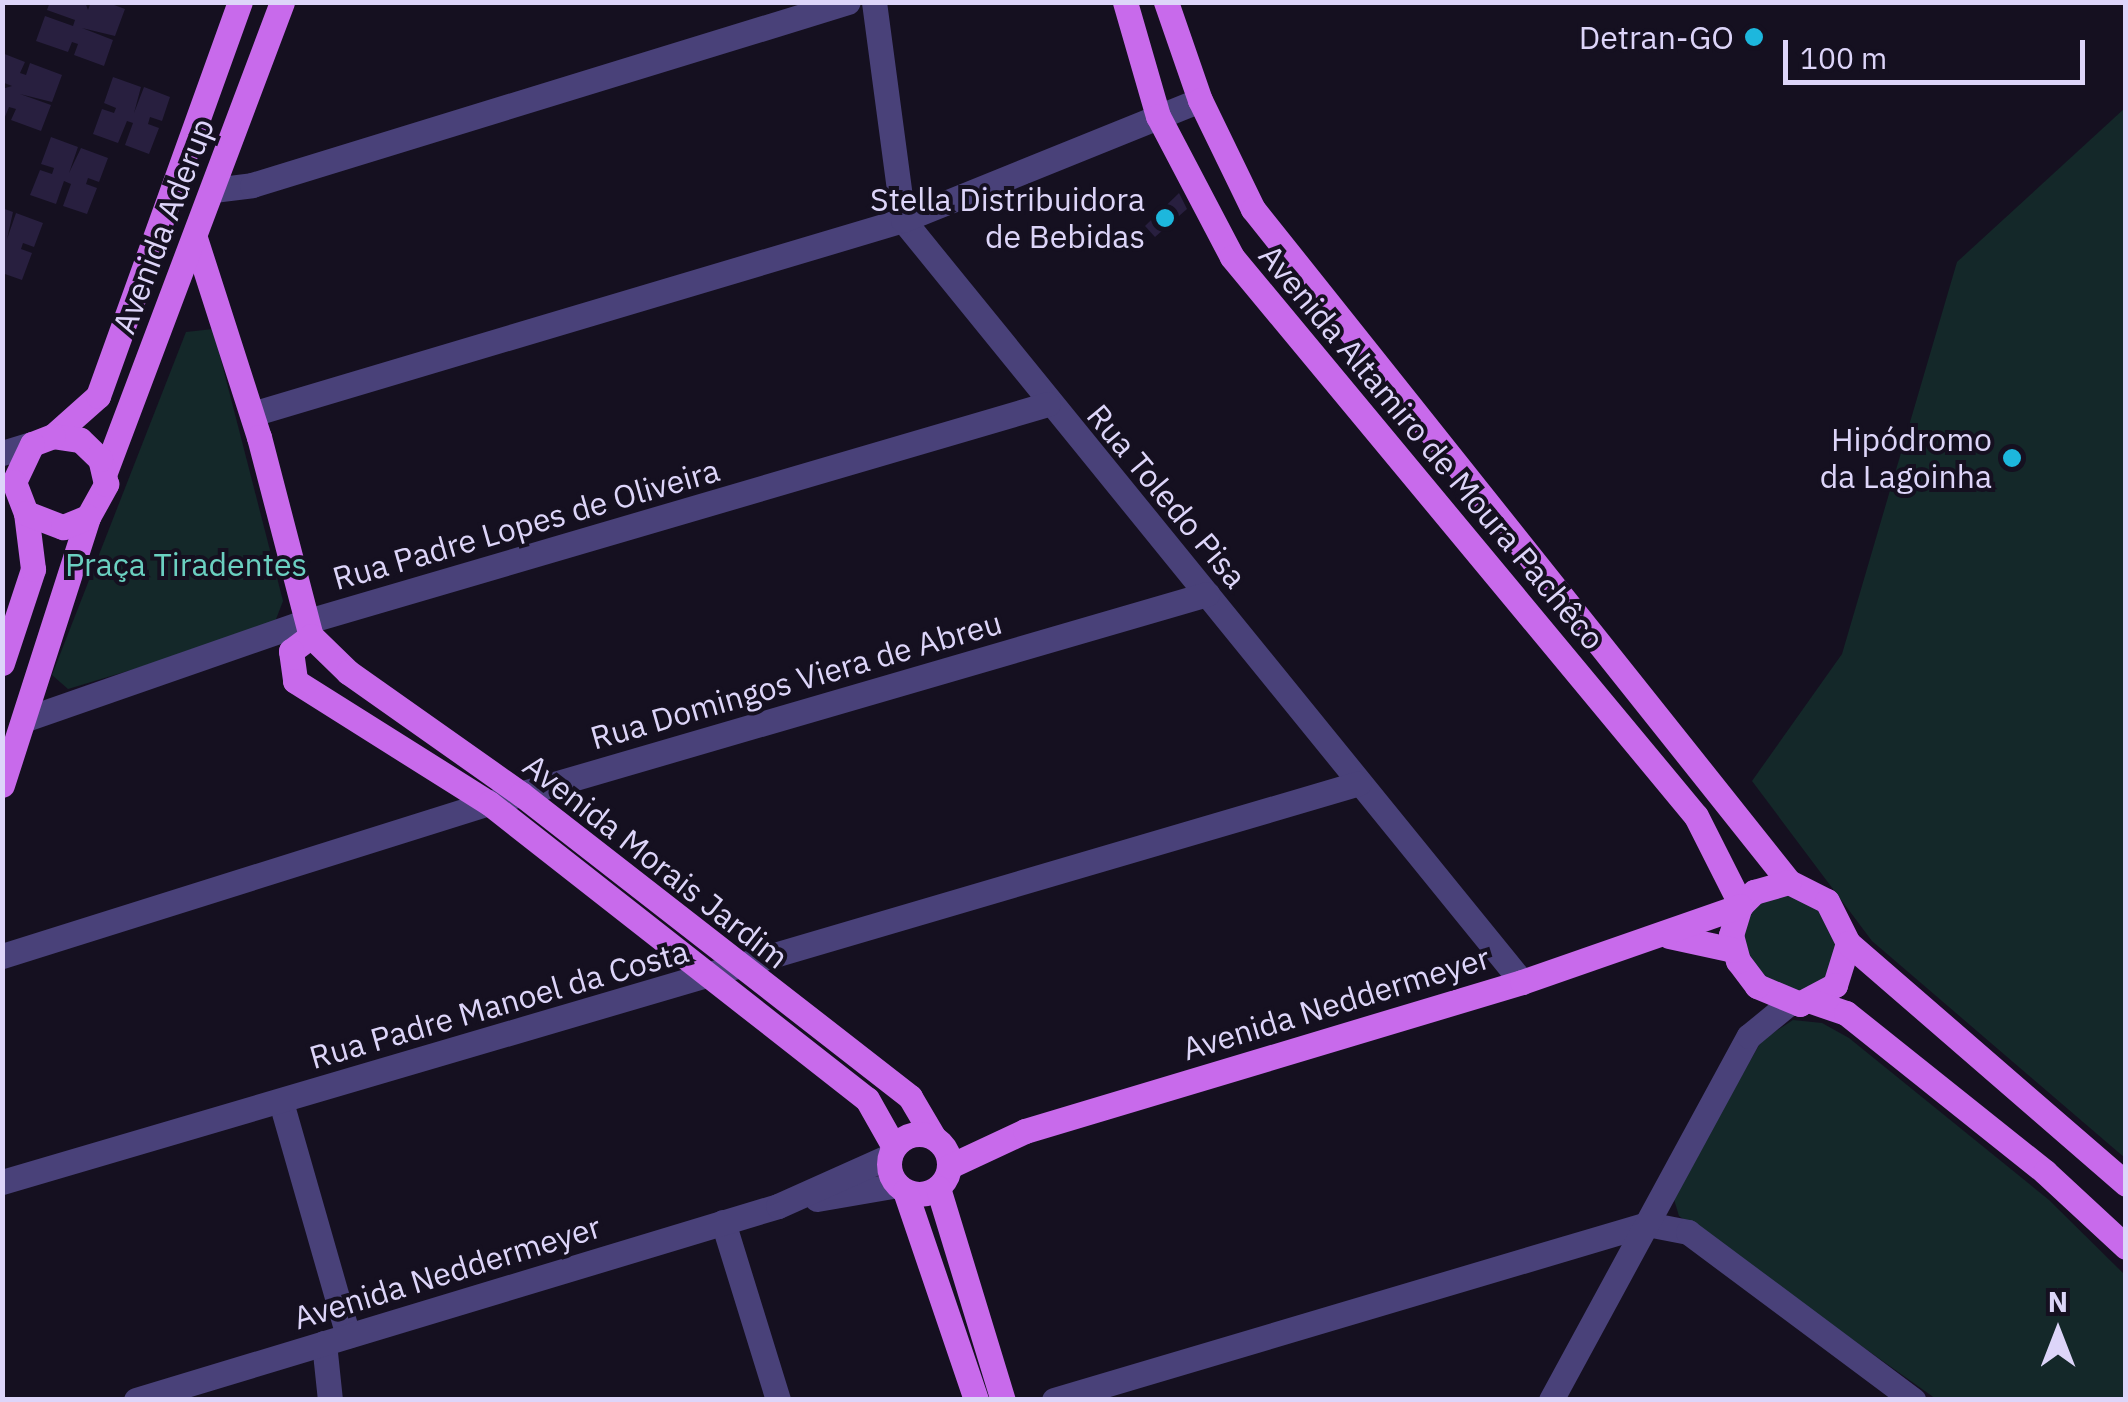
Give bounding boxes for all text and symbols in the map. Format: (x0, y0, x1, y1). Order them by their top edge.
place label: Detran-GO (1579, 18, 1734, 56)
scale bar (1788, 20, 2090, 82)
marker: Detran-GO (1743, 26, 1765, 48)
text: 100 m (1800, 38, 1887, 77)
street label: Avenida Aderup (104, 113, 222, 339)
place label: Stella Distribuidora de Bebidas (870, 181, 1145, 256)
marker: Stella Distribuidora de Bebidas (1154, 207, 1176, 229)
street label: Avenida Altamiro de Moura Pachêco (1251, 237, 1613, 657)
street label: Rua Toledo Pisa (1079, 396, 1255, 596)
place label: Hipódromo da Lagoinha (1820, 421, 1992, 496)
marker: Hipódromo da Lagoinha (2001, 447, 2023, 469)
street label: Rua Padre Lopes de Oliveira (328, 450, 724, 598)
park label: Praça Tiradentes (65, 545, 307, 583)
street label: Rua Domingos Viera de Abreu (586, 603, 1006, 757)
street label: Avenida Morais Jardim (516, 746, 796, 976)
street label: Rua Padre Manoel da Costa (305, 931, 693, 1077)
street label: Avenida Neddermeyer (1178, 938, 1494, 1068)
street label: Avenida Neddermeyer (289, 1207, 605, 1337)
north arrow (2008, 1282, 2108, 1382)
text: N (2048, 1283, 2068, 1320)

